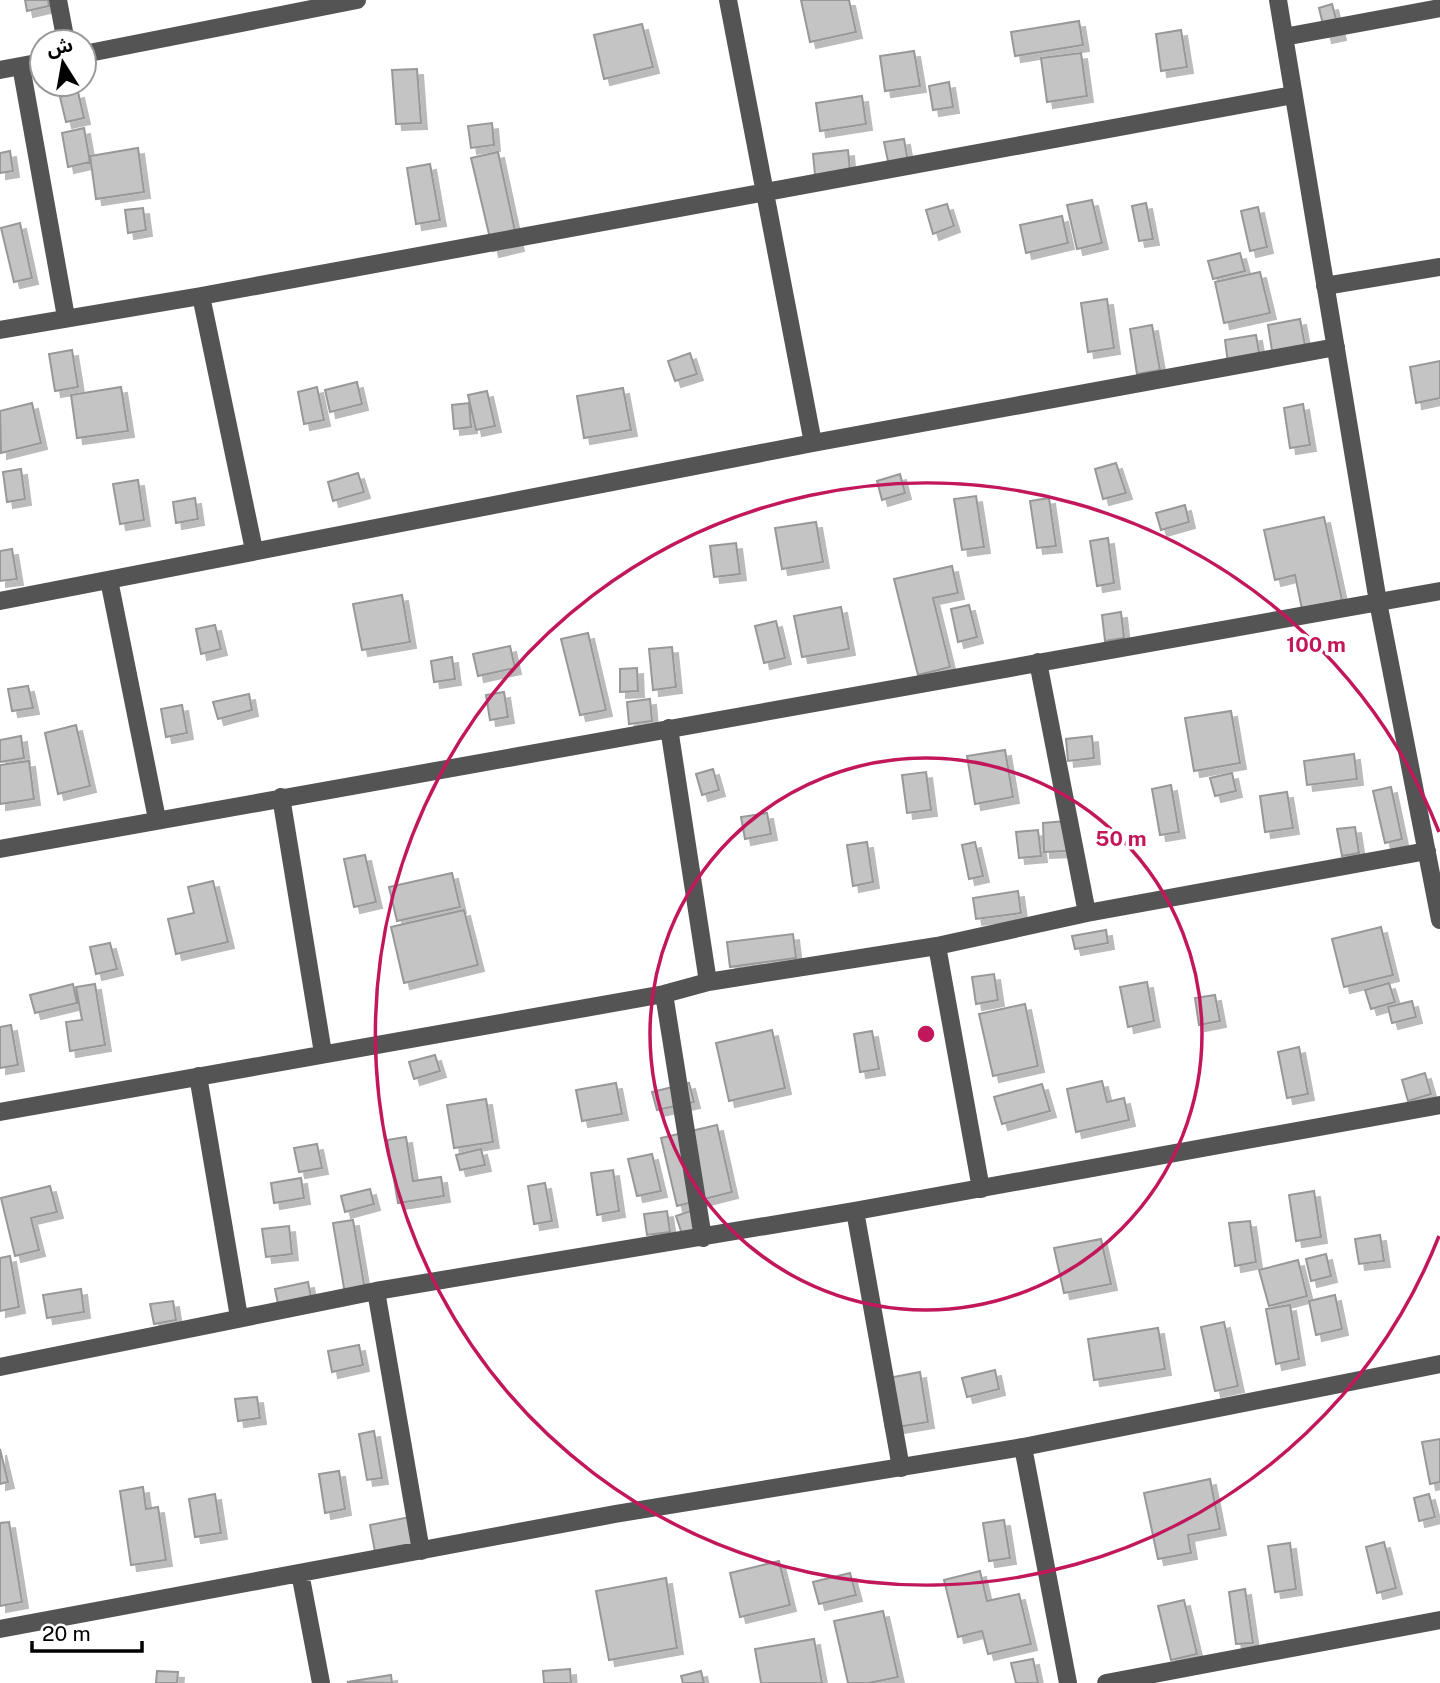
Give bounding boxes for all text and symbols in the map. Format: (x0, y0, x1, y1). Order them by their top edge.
north arrow (28, 28, 98, 98)
text: ش (45, 33, 75, 60)
text: 100 m (1286, 632, 1346, 657)
text: 50 m (1095, 826, 1147, 851)
centre of rings (914, 1022, 938, 1046)
scale bar (32, 1610, 142, 1654)
text: 20 m (42, 1621, 91, 1646)

